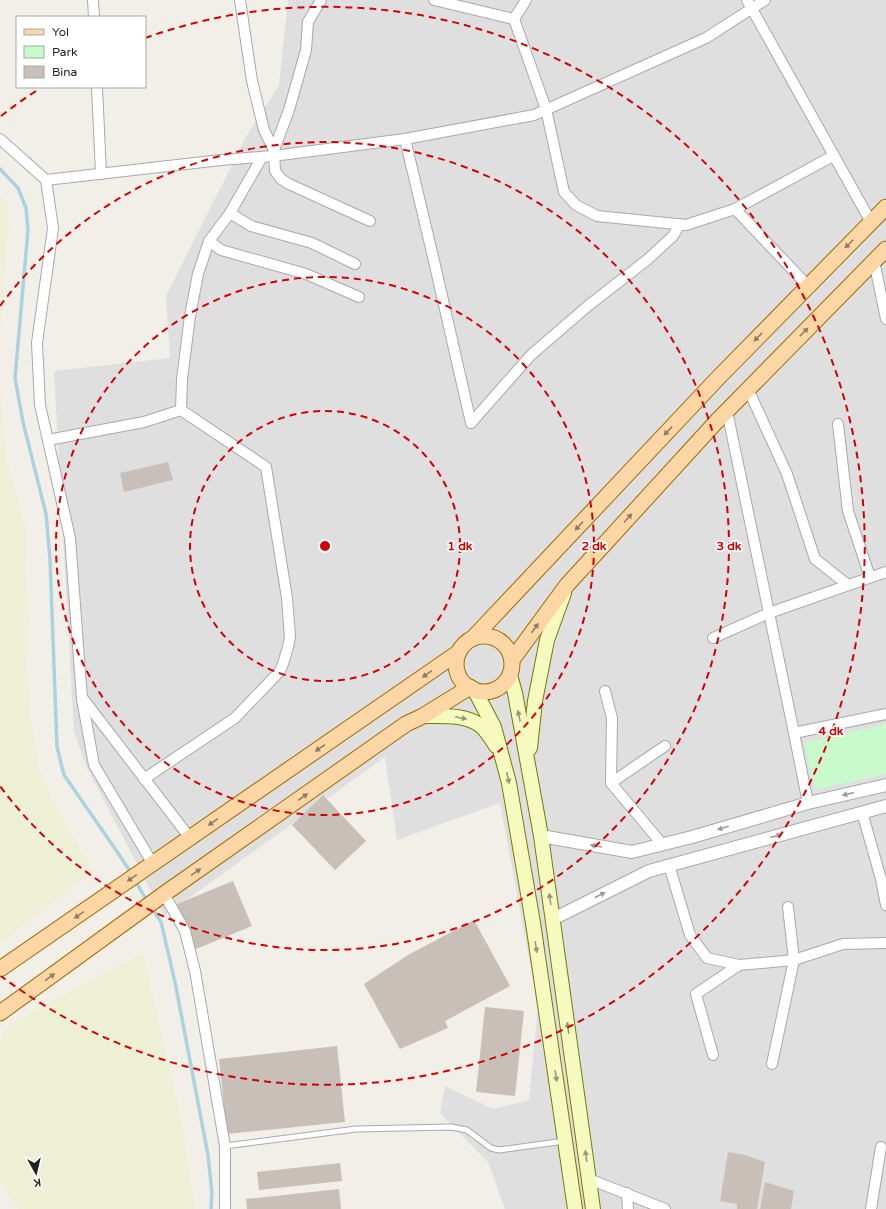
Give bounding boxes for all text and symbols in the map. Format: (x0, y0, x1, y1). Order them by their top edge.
legend (16, 16, 146, 88)
text: Yol (52, 25, 69, 39)
text: Park (52, 45, 78, 59)
text: Bina (52, 65, 77, 79)
one-way arrow (844, 239, 854, 249)
one-way arrow (799, 327, 809, 337)
one-way arrow (753, 332, 763, 342)
one-way arrow (663, 426, 673, 436)
one-way arrow (623, 513, 633, 523)
one-way arrow (574, 521, 584, 531)
centre of rings (318, 539, 332, 553)
text: 1 dk (448, 539, 473, 553)
text: 2 dk (582, 539, 607, 553)
text: 3 dk (717, 539, 742, 553)
one-way arrow (531, 623, 539, 634)
one-way arrow (422, 670, 432, 678)
one-way arrow (516, 709, 522, 722)
one-way arrow (455, 716, 468, 722)
text: 4 dk (819, 724, 844, 738)
one-way arrow (315, 744, 326, 752)
one-way arrow (505, 771, 511, 784)
one-way arrow (842, 791, 854, 797)
one-way arrow (297, 793, 308, 801)
one-way arrow (208, 818, 219, 826)
one-way arrow (716, 825, 728, 831)
one-way arrow (770, 833, 782, 839)
one-way arrow (590, 842, 602, 848)
one-way arrow (191, 868, 202, 876)
one-way arrow (127, 874, 137, 882)
one-way arrow (594, 892, 606, 898)
one-way arrow (547, 893, 553, 905)
one-way arrow (74, 911, 84, 919)
one-way arrow (533, 941, 539, 953)
one-way arrow (45, 973, 56, 981)
one-way arrow (565, 1022, 571, 1034)
one-way arrow (553, 1070, 559, 1082)
one-way arrow (583, 1150, 589, 1163)
north arrow (16, 1153, 56, 1193)
text: K (32, 1175, 42, 1189)

